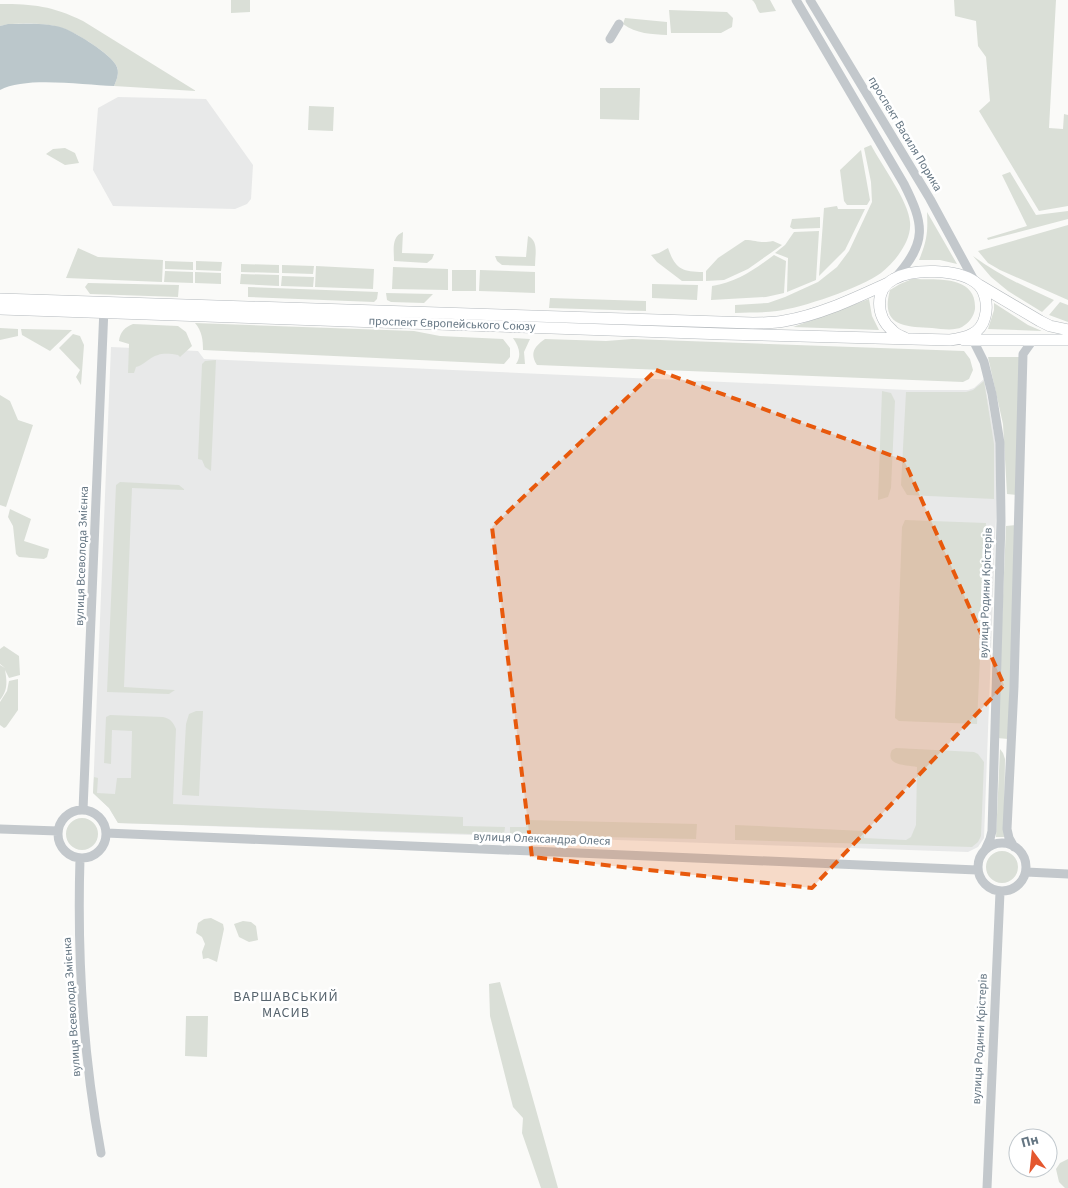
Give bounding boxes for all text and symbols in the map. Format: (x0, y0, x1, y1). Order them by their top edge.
street label: проспект Василя Порика (864, 73, 946, 195)
street label: проспект Європейського Союзу (368, 313, 536, 335)
street label: вулиця Всеволода Змієнка (71, 486, 93, 626)
street label: вулиця Родини Крістерів (975, 527, 997, 659)
street label: вулиця Олександра Олеся (473, 828, 611, 850)
street label: вулиця Всеволода Змієнка (59, 937, 85, 1077)
street label: вулиця Родини Крістерів (968, 973, 992, 1105)
district label: ВАРШАВСЬКИЙ МАСИВ (233, 987, 339, 1023)
north arrow (1008, 1128, 1058, 1178)
text: Пн (1019, 1129, 1041, 1153)

